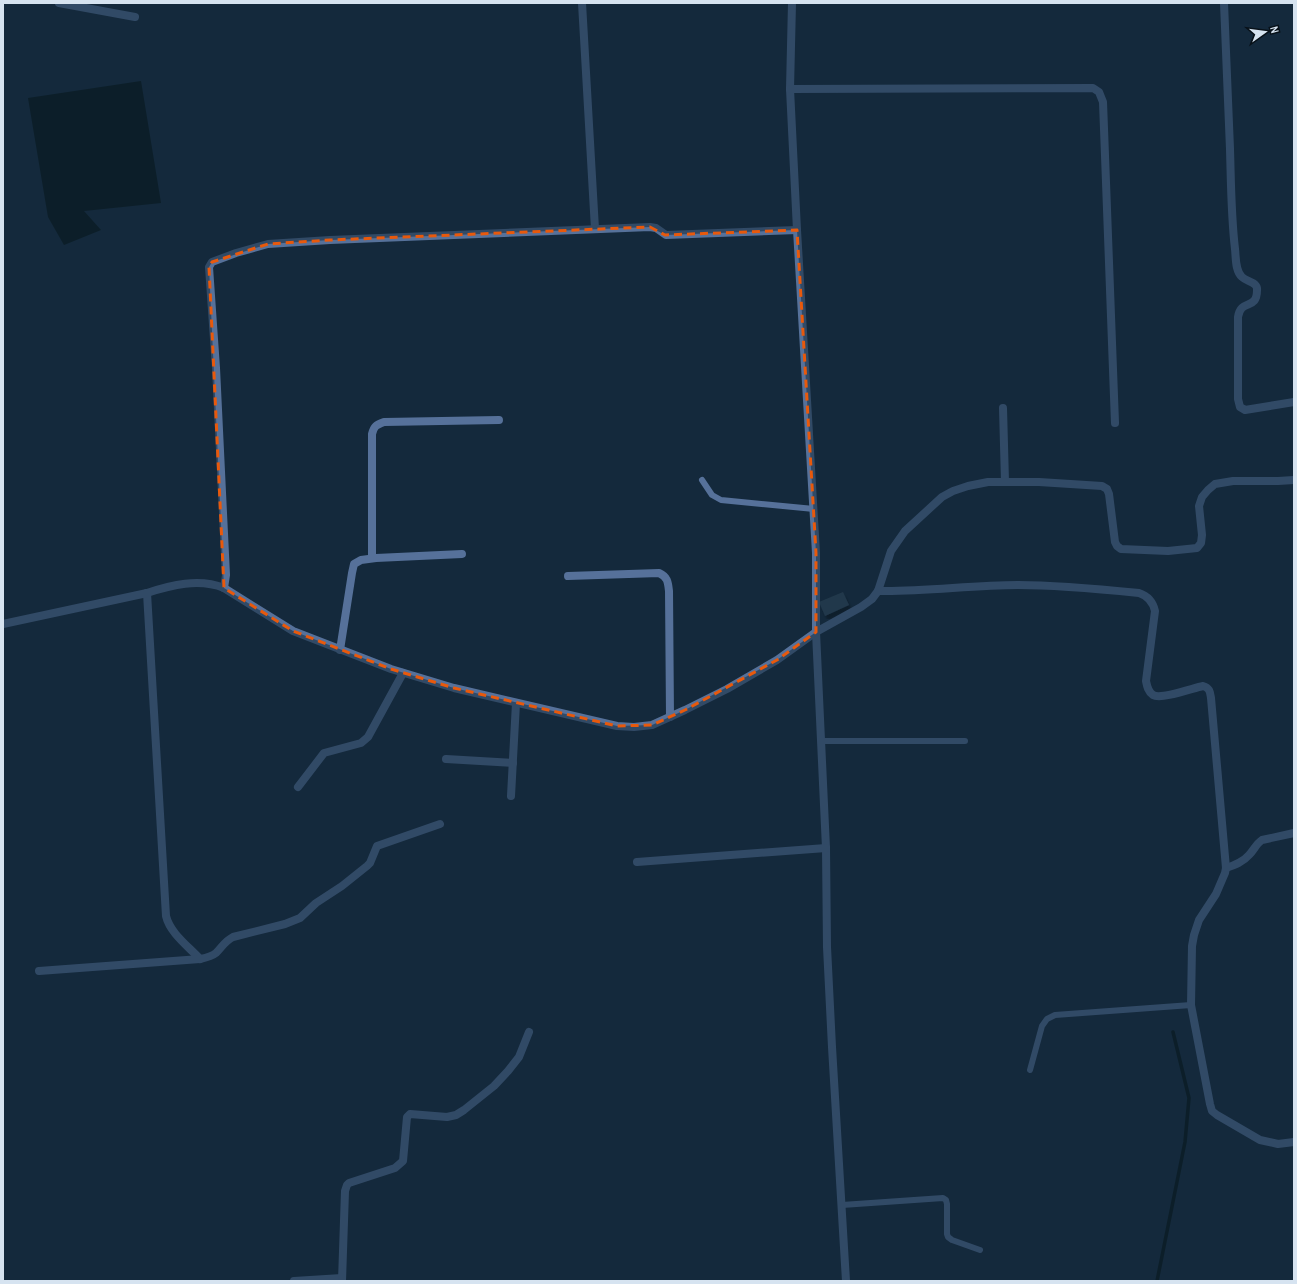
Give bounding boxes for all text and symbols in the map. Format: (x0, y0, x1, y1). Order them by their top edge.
north arrow (1245, 12, 1285, 52)
text: N (1267, 25, 1282, 34)

